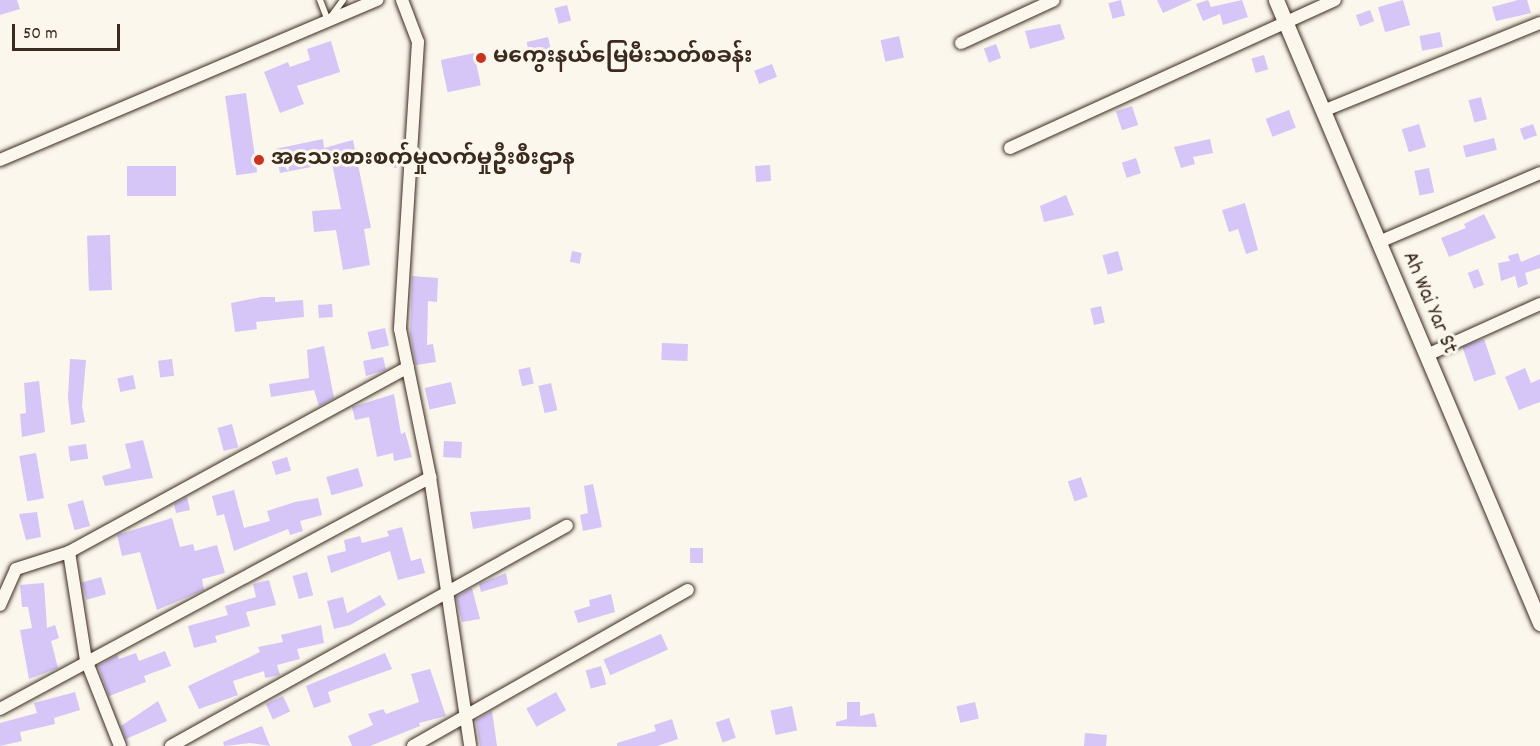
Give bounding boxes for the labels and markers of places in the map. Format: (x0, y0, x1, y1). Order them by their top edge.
place label: မကွေးနယ်မြေမီးသတ်စခန်း (493, 45, 753, 71)
marker: မကွေးနယ်မြေမီးသတ်စခန်း (474, 51, 488, 65)
place label: အသေးစားစက်မှုလက်မှုဦးစီးဌာန (271, 147, 575, 173)
marker: အသေးစားစက်မှုလက်မှုဦးစီးဌာန (252, 153, 266, 167)

